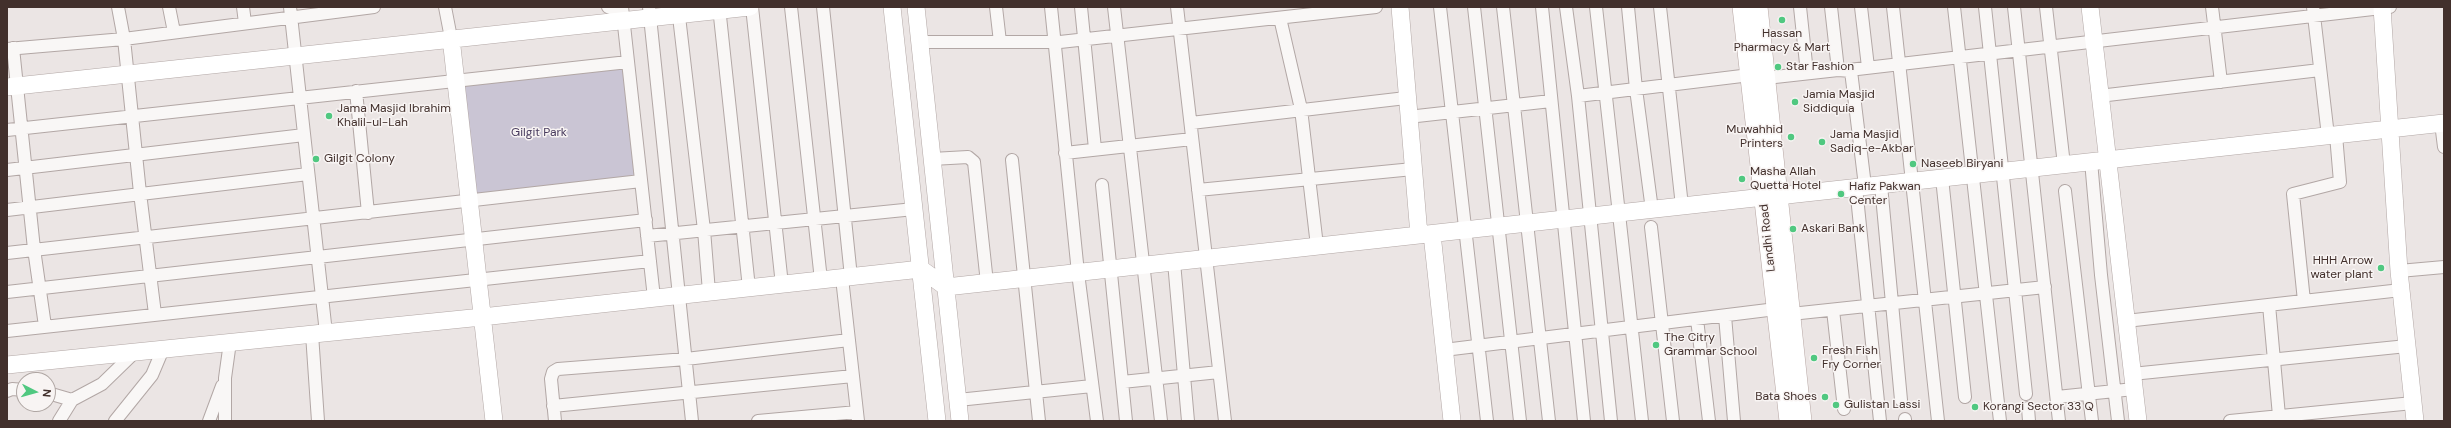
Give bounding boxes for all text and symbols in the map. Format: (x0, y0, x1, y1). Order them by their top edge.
marker: Hassan Pharmacy & Mart (1777, 15, 1787, 25)
place label: Hassan Pharmacy & Mart (1734, 27, 1830, 55)
place label: Star Fashion (1786, 60, 1854, 74)
marker: Star Fashion (1773, 62, 1783, 72)
place label: Jamia Masjid Siddiquia (1803, 88, 1875, 116)
marker: Jamia Masjid Siddiquia (1790, 97, 1800, 107)
place label: Jama Masjid Ibrahim Khalil-ul-Lah (337, 102, 451, 130)
marker: Jama Masjid Ibrahim Khalil-ul-Lah (324, 111, 334, 121)
place label: Muwahhid Printers (1726, 123, 1783, 151)
park label: Gilgit Park (511, 126, 567, 140)
place label: Jama Masjid Sadiq-e-Akbar (1830, 128, 1913, 156)
marker: Muwahhid Printers (1786, 132, 1796, 142)
marker: Jama Masjid Sadiq-e-Akbar (1817, 137, 1827, 147)
place label: Gilgit Colony (324, 152, 395, 166)
marker: Gilgit Colony (311, 154, 321, 164)
place label: Naseeb Biryani (1921, 157, 2003, 171)
marker: Naseeb Biryani (1908, 159, 1918, 169)
place label: Masha Allah Quetta Hotel (1750, 165, 1821, 193)
marker: Masha Allah Quetta Hotel (1737, 174, 1747, 184)
place label: Hafiz Pakwan Center (1849, 180, 1921, 208)
marker: Hafiz Pakwan Center (1836, 189, 1846, 199)
street label: Landhi Road (1757, 203, 1779, 273)
place label: Askari Bank (1801, 222, 1865, 236)
marker: Askari Bank (1788, 224, 1798, 234)
place label: HHH Arrow water plant (2310, 254, 2373, 282)
marker: HHH Arrow water plant (2376, 263, 2386, 273)
place label: The Citry Grammar School (1664, 331, 1757, 359)
marker: The Citry Grammar School (1651, 340, 1661, 350)
place label: Fresh Fish Fry Corner (1822, 344, 1881, 372)
marker: Fresh Fish Fry Corner (1809, 353, 1819, 363)
north arrow (16, 372, 56, 412)
text: N (40, 388, 54, 398)
place label: Bata Shoes (1755, 390, 1817, 404)
marker: Bata Shoes (1820, 392, 1830, 402)
place label: Gulistan Lassi (1844, 398, 1920, 412)
marker: Gulistan Lassi (1831, 400, 1841, 410)
place label: Korangi Sector 33 Q (1983, 400, 2094, 414)
marker: Korangi Sector 33 Q (1970, 402, 1980, 412)

